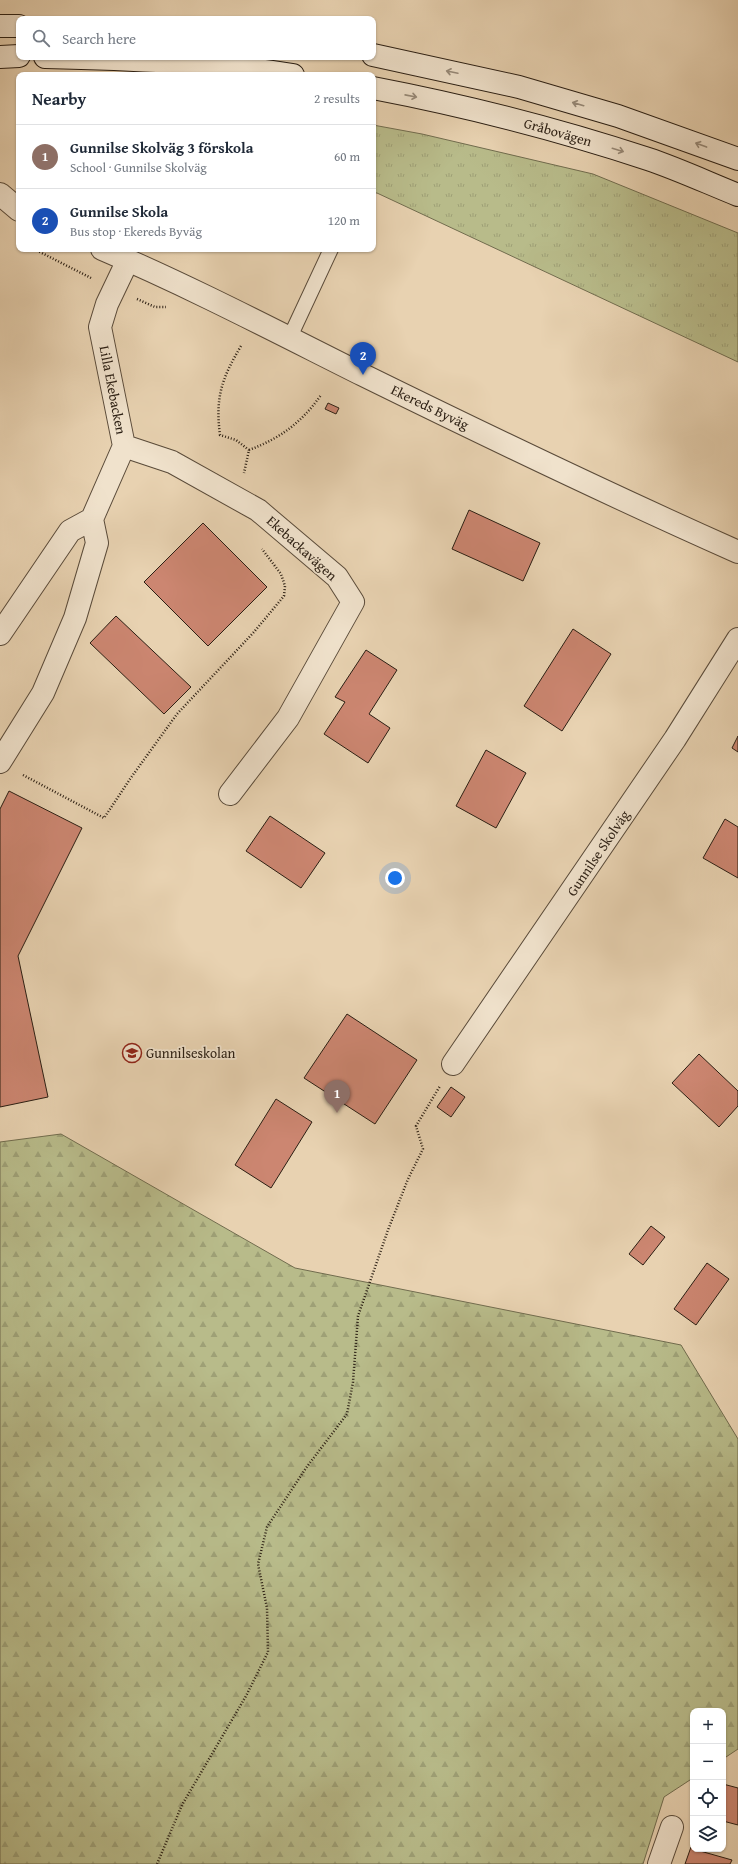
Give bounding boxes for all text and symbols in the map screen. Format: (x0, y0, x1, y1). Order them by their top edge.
search box (16, 16, 376, 60)
icon: search (30, 27, 52, 49)
text: Search here (62, 28, 136, 49)
one-way arrow (446, 68, 459, 76)
text: Nearby (32, 86, 86, 111)
text: 2 results (314, 89, 360, 108)
one-way arrow (404, 92, 417, 100)
one-way arrow (572, 100, 585, 107)
street label: Gråbovägen (522, 113, 594, 151)
text: Gunnilse Skolväg 3 förskola (70, 137, 253, 158)
one-way arrow (696, 141, 708, 149)
text: 1 (42, 147, 48, 166)
text: 60 m (334, 147, 360, 166)
one-way arrow (611, 147, 624, 154)
text: School · Gunnilse Skolväg (70, 158, 207, 177)
text: Gunnilse Skola (70, 201, 168, 222)
text: 2 (42, 211, 48, 230)
text: 120 m (328, 211, 360, 230)
text: Bus stop · Ekereds Byväg (70, 222, 202, 241)
pin: 2 (350, 342, 376, 375)
street label: Lilla Ekebacken (95, 344, 131, 436)
street label: Ekereds Byväg (388, 380, 472, 434)
street label: Ekebackavägen (262, 511, 342, 585)
street label: Gunnilse Skolväg (562, 806, 634, 900)
your location (385, 868, 405, 888)
school or university icon: Gunnilseskolan (121, 1042, 143, 1064)
place label: Gunnilseskolan (146, 1043, 236, 1063)
pin: 1 (324, 1080, 350, 1113)
map controls (690, 1708, 726, 1852)
button: + (690, 1708, 726, 1744)
button: − (690, 1744, 726, 1780)
button: locate (690, 1780, 726, 1816)
button: layers (690, 1816, 726, 1852)

